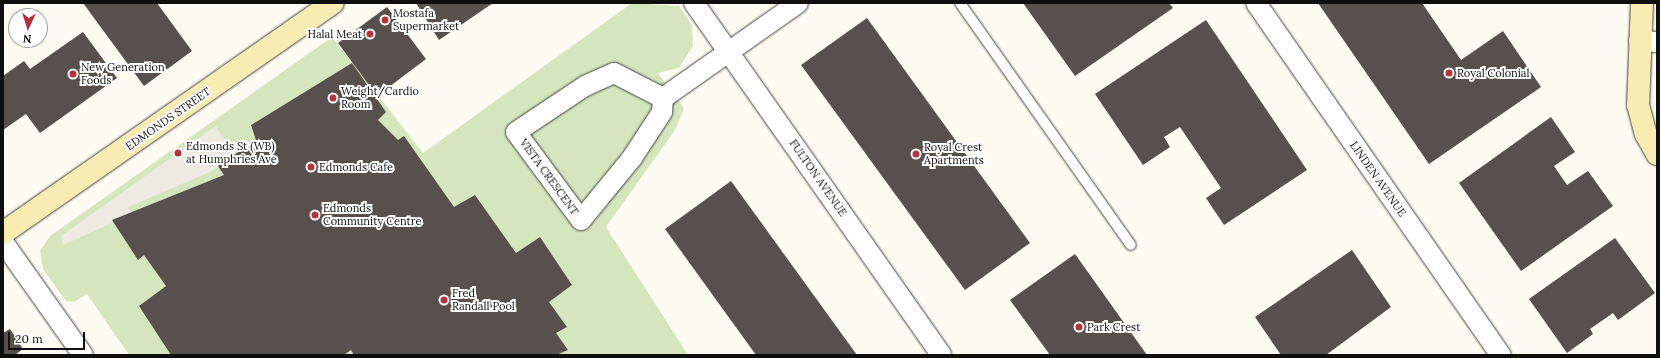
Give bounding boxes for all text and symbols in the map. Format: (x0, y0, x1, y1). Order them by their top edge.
place label: Mostafa Supermarket (393, 7, 459, 33)
north arrow (8, 8, 48, 48)
marker: Mostafa Supermarket (380, 15, 390, 25)
place label: Halal Meat (307, 27, 362, 41)
marker: Halal Meat (365, 29, 375, 39)
text: N (23, 32, 32, 46)
place label: New Generation Foods (81, 61, 165, 87)
place label: Royal Colonial (1457, 66, 1530, 80)
marker: Royal Colonial (1444, 68, 1454, 78)
marker: New Generation Foods (68, 69, 78, 79)
street label: EDMONDS STREET (123, 85, 213, 153)
place label: Weight/Cardio Room (341, 85, 419, 111)
marker: Weight/Cardio Room (328, 93, 338, 103)
street label: VISTA CRESCENT (517, 136, 581, 218)
street label: FULTON AVENUE (787, 137, 849, 219)
street label: LINDEN AVENUE (1347, 139, 1409, 219)
place label: Edmonds St (WB) at Humphries Ave (186, 140, 277, 166)
place label: Royal Crest Apartments (924, 141, 984, 167)
marker: Edmonds St (WB) at Humphries Ave (173, 148, 183, 158)
marker: Royal Crest Apartments (911, 149, 921, 159)
place label: Edmonds Cafe (319, 160, 393, 174)
marker: Edmonds Cafe (306, 162, 316, 172)
place label: Edmonds Community Centre (323, 202, 421, 228)
marker: Edmonds Community Centre (310, 210, 320, 220)
place label: Fred Randall Pool (452, 287, 515, 313)
marker: Fred Randall Pool (439, 295, 449, 305)
place label: Park Crest (1087, 320, 1140, 334)
marker: Park Crest (1074, 322, 1084, 332)
scale bar (10, 324, 87, 350)
text: 20 m (15, 331, 43, 346)

